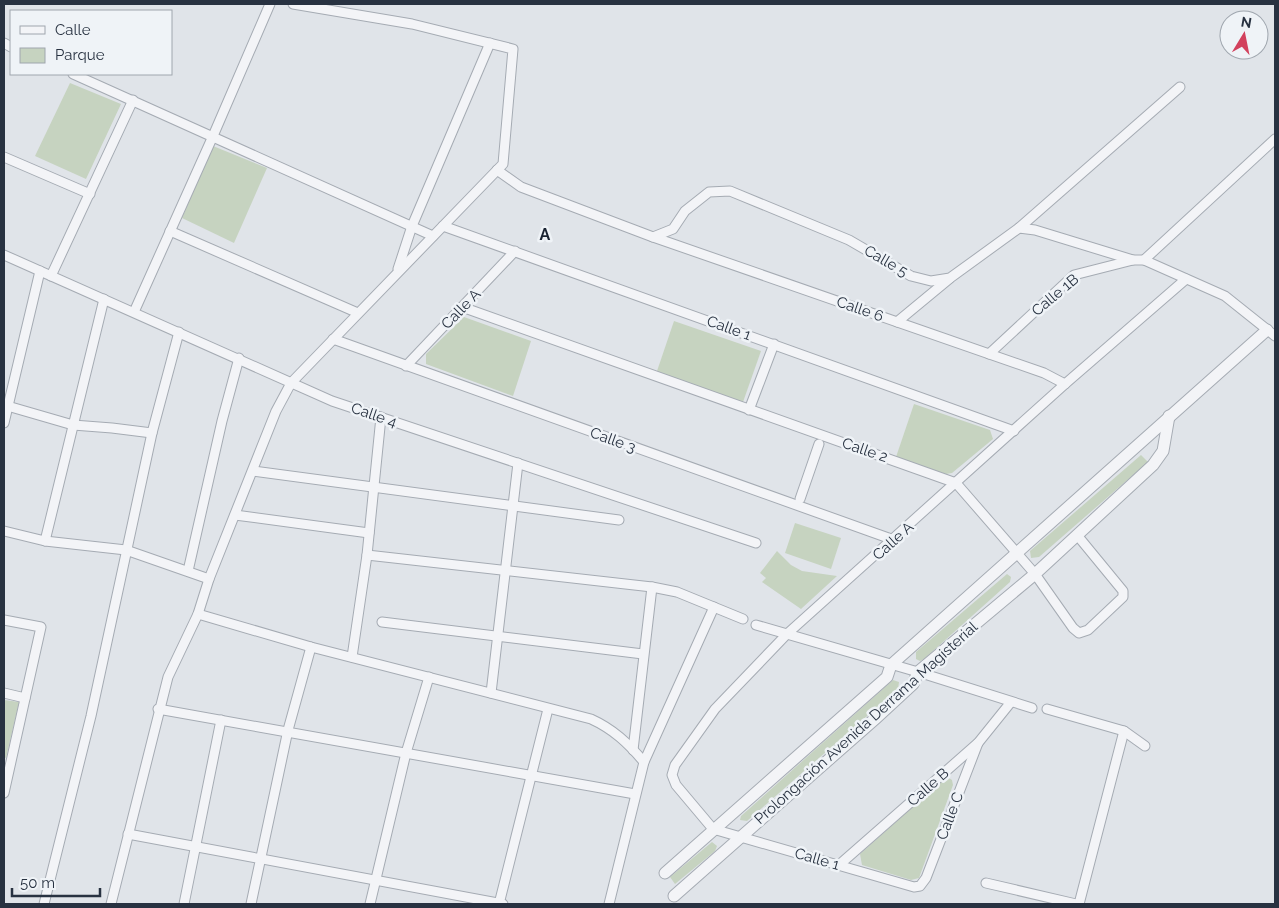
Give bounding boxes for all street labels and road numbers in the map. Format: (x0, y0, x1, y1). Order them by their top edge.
street label: Calle 5 (861, 241, 911, 281)
street label: Calle 1B (1028, 270, 1082, 320)
street label: Calle A (438, 285, 484, 333)
street label: Calle 6 (834, 293, 886, 325)
street label: Calle 1 (704, 312, 754, 344)
street label: Calle 4 (349, 399, 399, 431)
street label: Calle 3 (588, 423, 638, 457)
street label: Calle 2 (840, 434, 890, 466)
street label: Calle A (869, 518, 917, 564)
street label: Prolongación Avenida Derrama Magisterial (751, 617, 982, 828)
street label: Calle B (904, 764, 952, 810)
street label: Calle C (933, 790, 967, 842)
street label: Calle 1 (793, 844, 842, 874)

